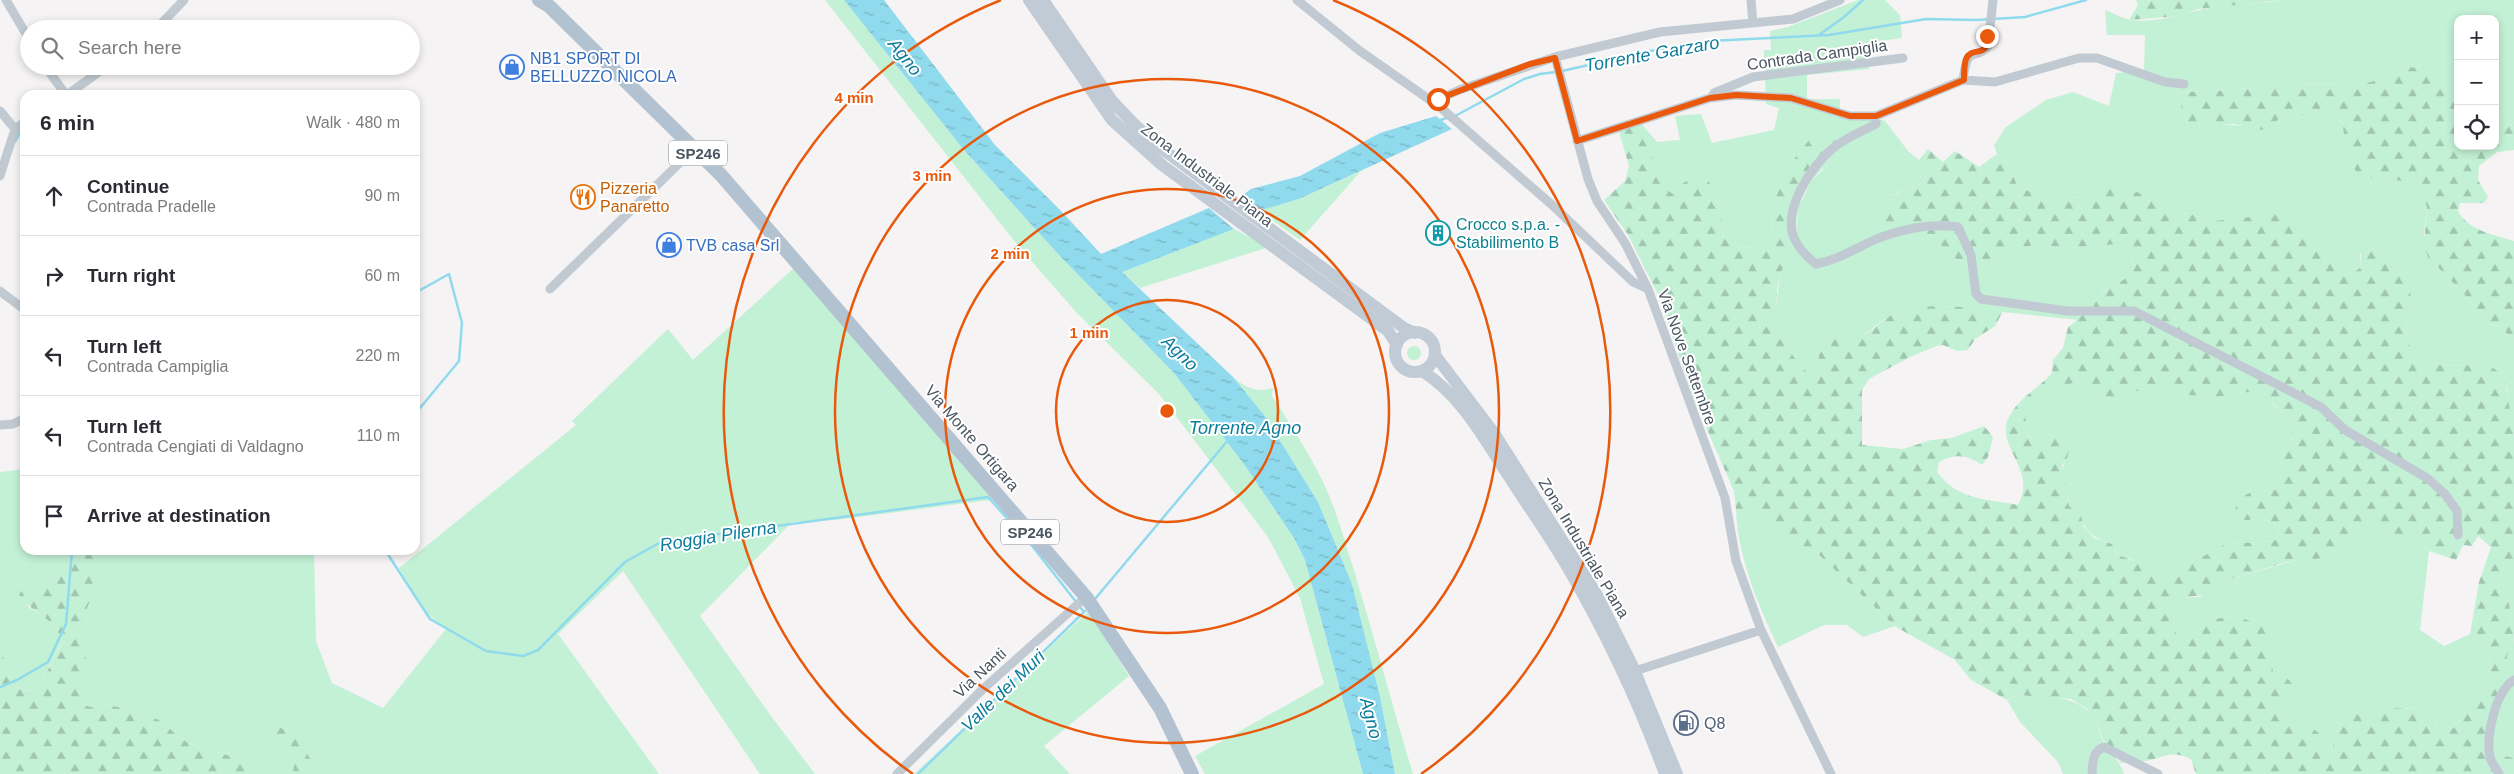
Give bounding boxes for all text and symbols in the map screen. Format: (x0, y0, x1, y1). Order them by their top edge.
map controls (2454, 15, 2499, 150)
button: + (2454, 15, 2499, 60)
search box (20, 20, 420, 75)
route end (1976, 25, 1999, 48)
water label: Torrente Garzaro (1583, 32, 1721, 76)
water label: Agno (884, 33, 926, 80)
icon: search (38, 34, 66, 62)
text: Search here (78, 37, 182, 58)
street label: Contrada Campiglia (1746, 37, 1888, 73)
place label: NB1 SPORT DI BELLUZZO NICOLA (530, 50, 677, 85)
shop icon: NB1 SPORT DI BELLUZZO NICOLA (499, 54, 525, 80)
button: − (2454, 60, 2499, 105)
route start (1427, 88, 1450, 111)
text: 4 min (834, 89, 874, 106)
button: locate (2454, 105, 2499, 150)
text: 6 min (40, 111, 95, 134)
text: Walk · 480 m (306, 114, 400, 131)
street label: Zona Industriale Piana (1138, 120, 1276, 230)
road number: SP246 (669, 140, 727, 166)
text: 3 min (912, 167, 952, 184)
text: Continue (87, 176, 169, 197)
place label: Pizzeria Panaretto (600, 180, 669, 215)
icon: ahead (40, 182, 68, 210)
restaurant icon: Pizzeria Panaretto (570, 184, 596, 210)
text: 90 m (364, 187, 400, 204)
text: Contrada Pradelle (87, 198, 216, 215)
place label: Crocco s.p.a. - Stabilimento B (1456, 216, 1560, 251)
building icon: Crocco s.p.a. - Stabilimento B (1425, 220, 1451, 246)
shop icon: TVB casa Srl (656, 232, 682, 258)
place label: TVB casa Srl (686, 237, 779, 254)
text: 2 min (990, 245, 1030, 262)
icon: right (40, 262, 68, 290)
text: Turn right (87, 265, 175, 286)
text: 60 m (364, 267, 400, 284)
street label: Via Nove Settembre (1655, 287, 1719, 427)
text: 1 min (1069, 324, 1109, 341)
water label: Agno (1157, 331, 1202, 375)
text: Turn left (87, 336, 162, 357)
icon: left (40, 342, 68, 370)
text: 220 m (356, 347, 400, 364)
text: Contrada Campiglia (87, 358, 228, 375)
street label: Via Monte Ortigara (922, 382, 1022, 494)
centre of rings (1158, 402, 1176, 420)
text: Turn left (87, 416, 162, 437)
water label: Torrente Agno (1189, 418, 1301, 438)
icon: left (40, 422, 68, 450)
text: 110 m (357, 427, 400, 444)
text: Contrada Cengiati di Valdagno (87, 438, 304, 455)
street label: Zona Industriale Piana (1535, 475, 1633, 621)
icon: arrive (40, 502, 68, 530)
text: Arrive at destination (87, 505, 271, 526)
water label: Roggia Pilerna (658, 517, 778, 555)
road number: SP246 (1001, 520, 1059, 544)
street label: Via Nanti (951, 645, 1009, 701)
water label: Valle dei Muri (957, 645, 1050, 736)
water label: Agno (1356, 694, 1386, 741)
fuel station icon: Q8 (1673, 710, 1699, 736)
place label: Q8 (1704, 715, 1725, 732)

